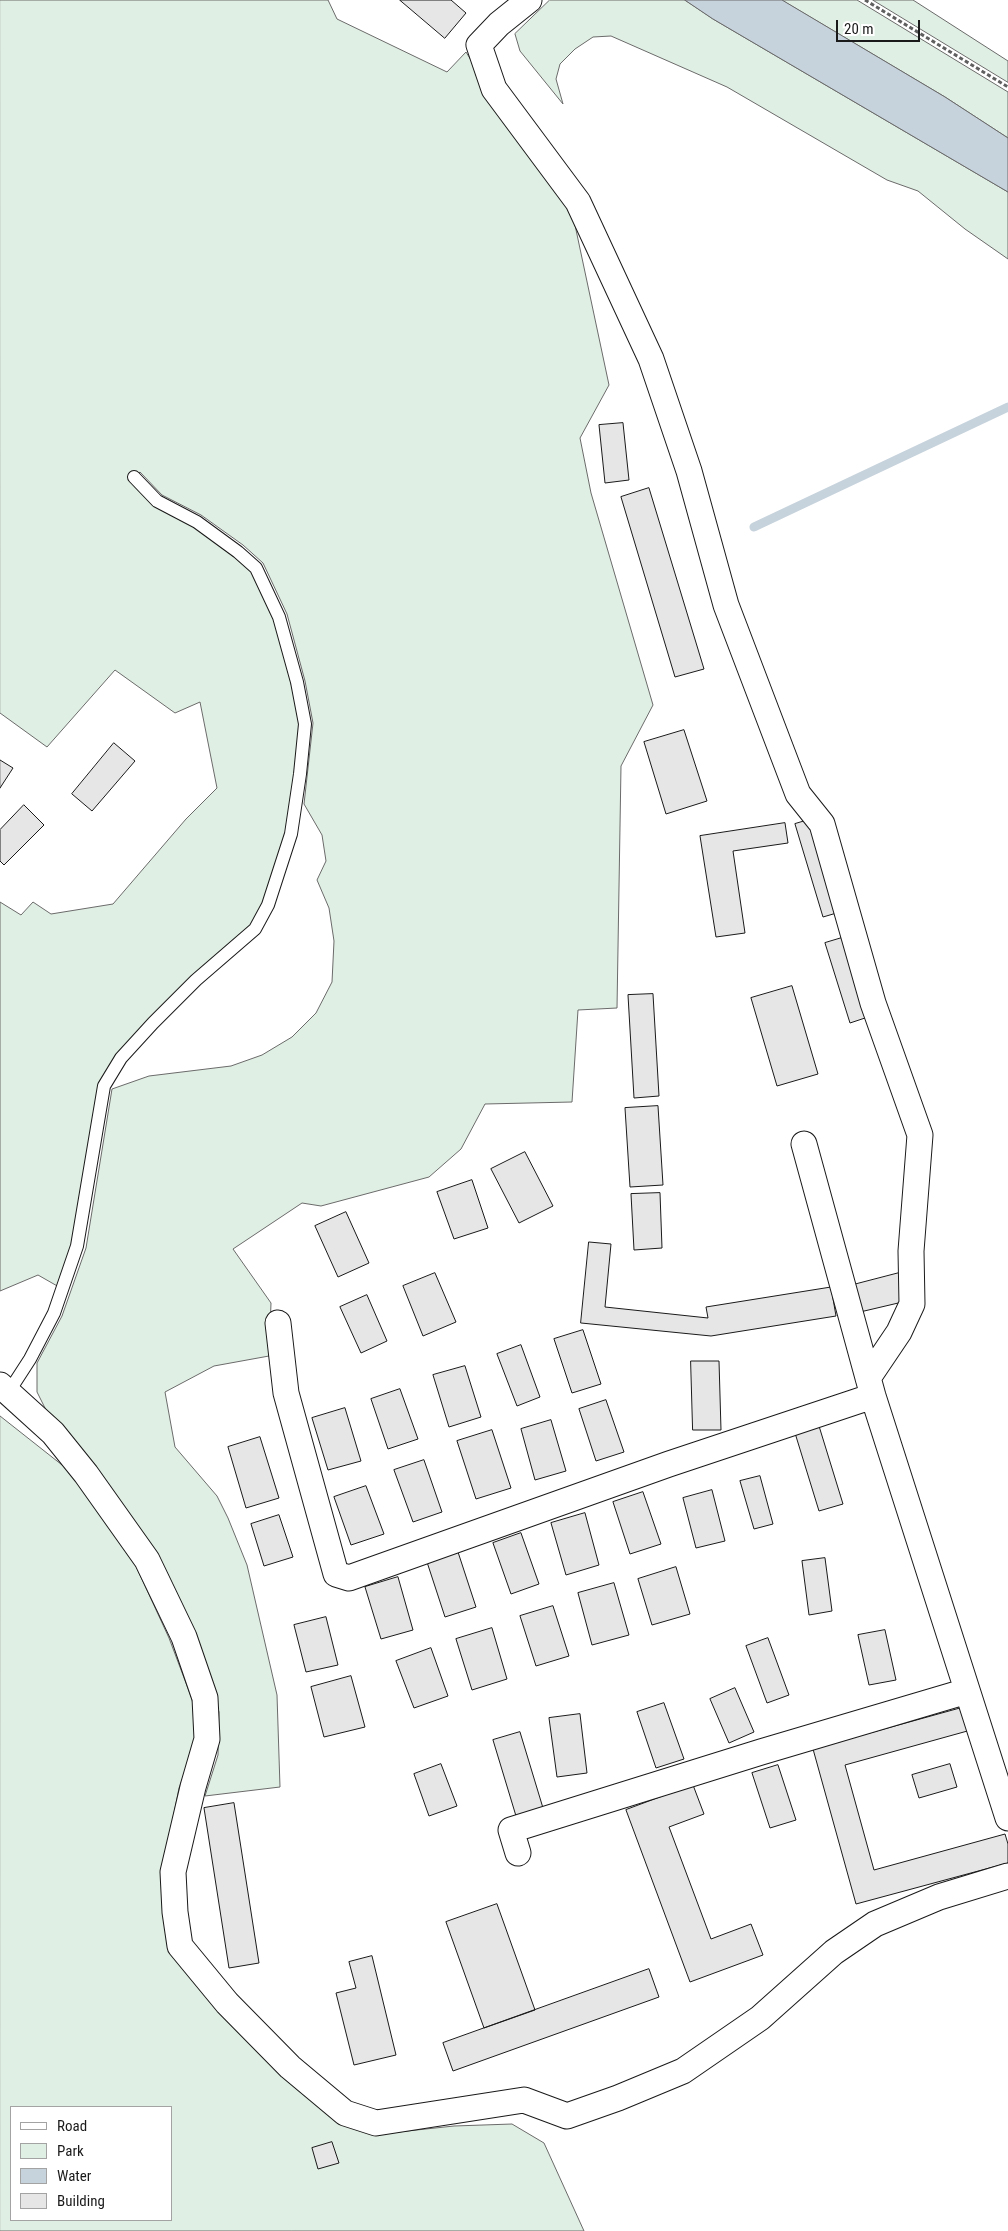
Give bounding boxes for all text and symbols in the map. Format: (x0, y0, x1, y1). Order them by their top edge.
scale bar (838, 10, 922, 42)
text: 20 m (844, 20, 874, 38)
legend (10, 2106, 172, 2221)
text: Road (57, 2117, 87, 2135)
text: Park (57, 2142, 84, 2160)
text: Water (57, 2167, 91, 2185)
text: Building (57, 2192, 105, 2210)

